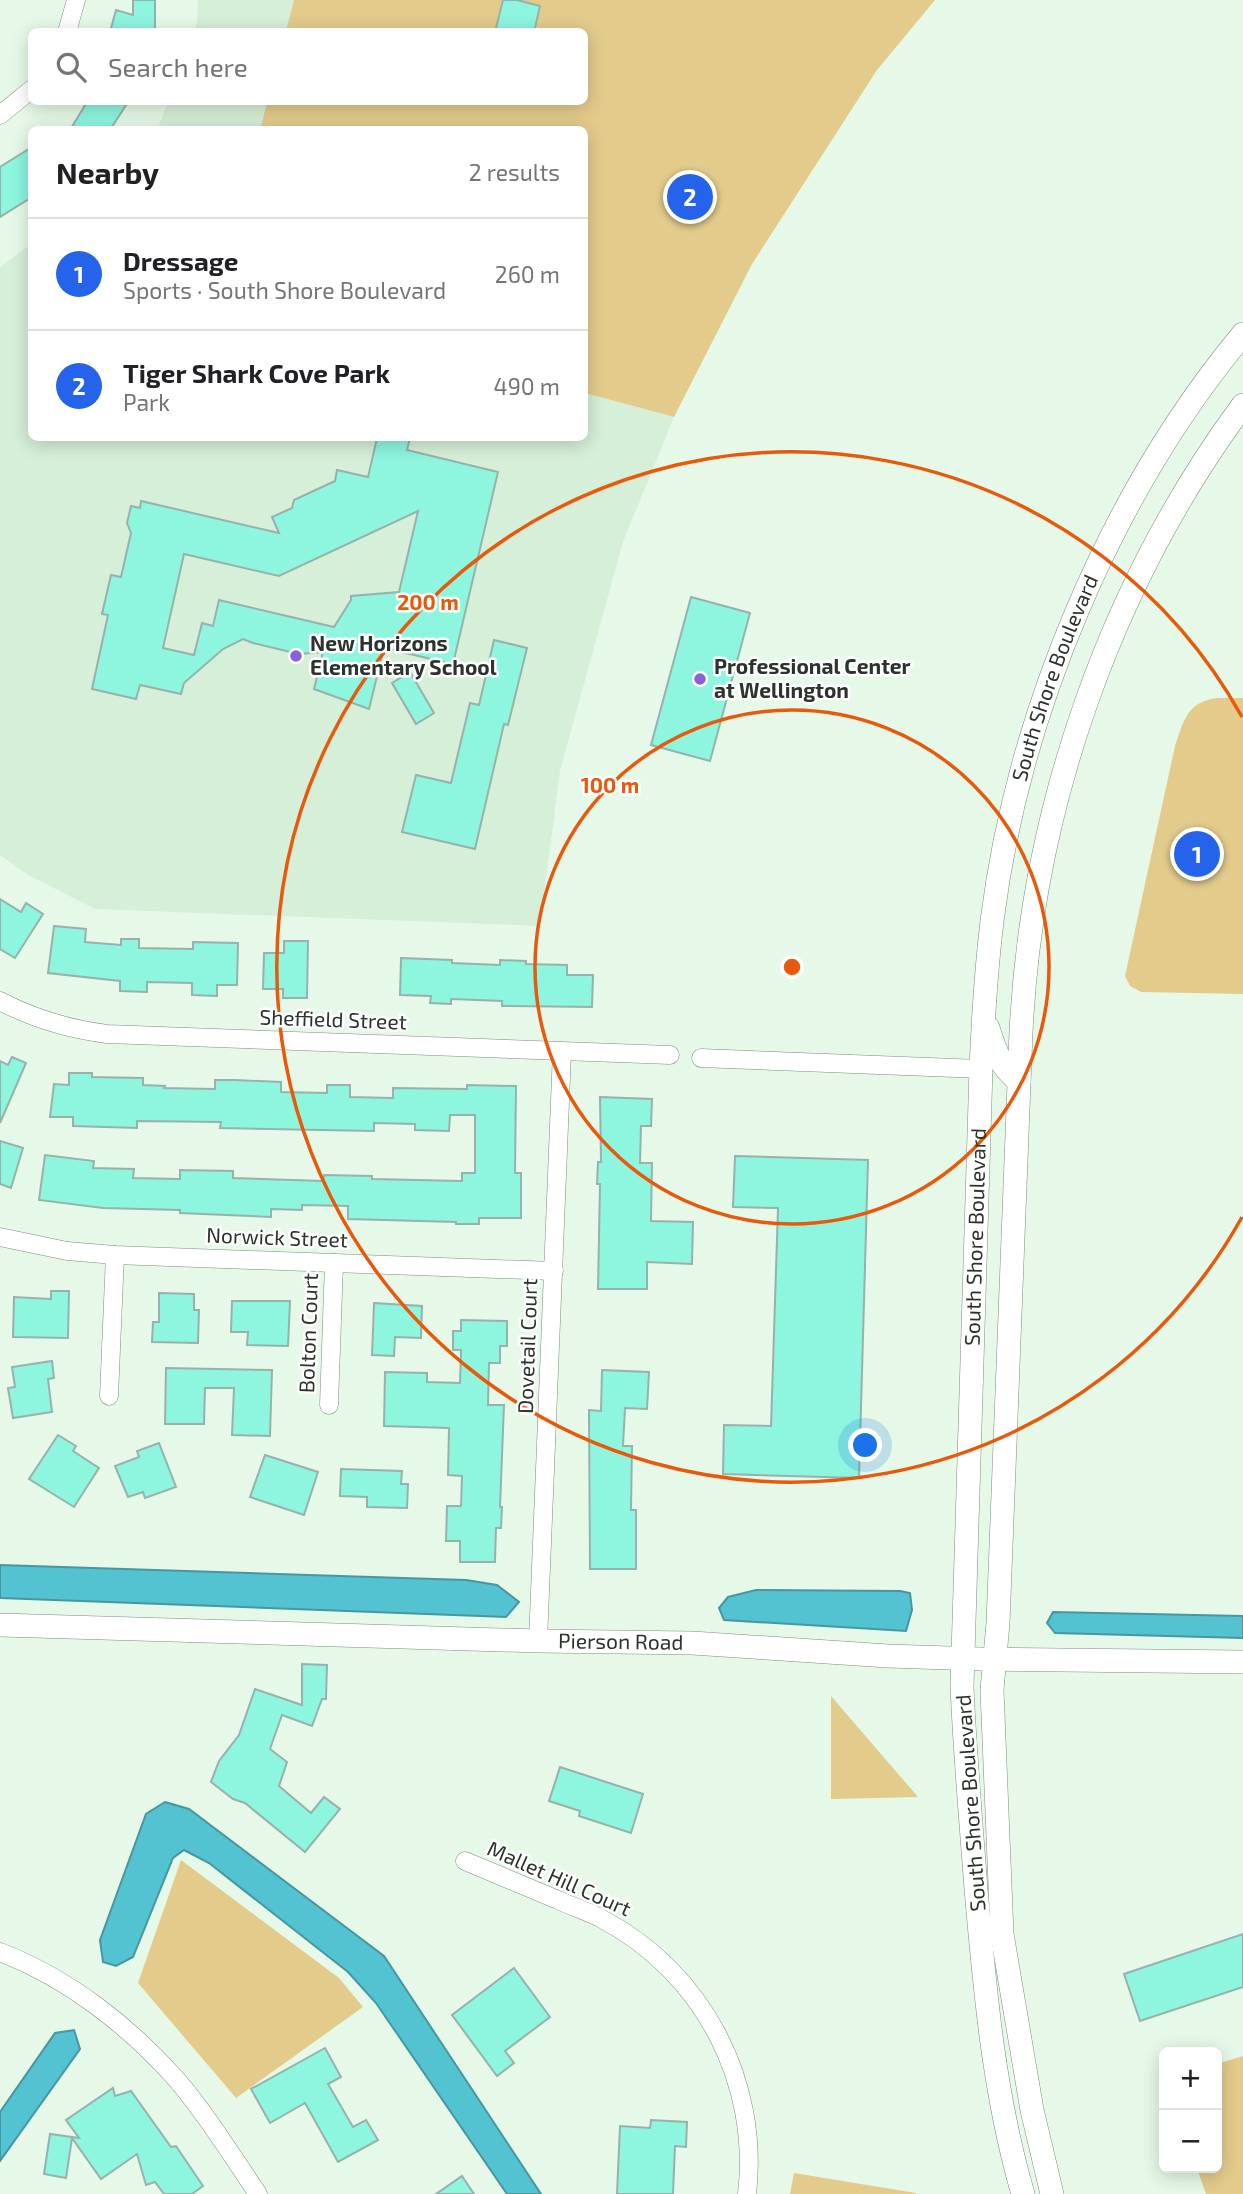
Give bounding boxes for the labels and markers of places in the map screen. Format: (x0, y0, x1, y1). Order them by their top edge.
pin: 2 (667, 171, 713, 223)
place label: New Horizons Elementary School (310, 630, 497, 680)
marker: New Horizons Elementary School (288, 648, 304, 664)
place label: Professional Center at Wellington (714, 653, 911, 702)
marker: Professional Center at Wellington (692, 671, 708, 687)
pin: 1 (1174, 828, 1220, 880)
centre of rings (780, 955, 804, 979)

